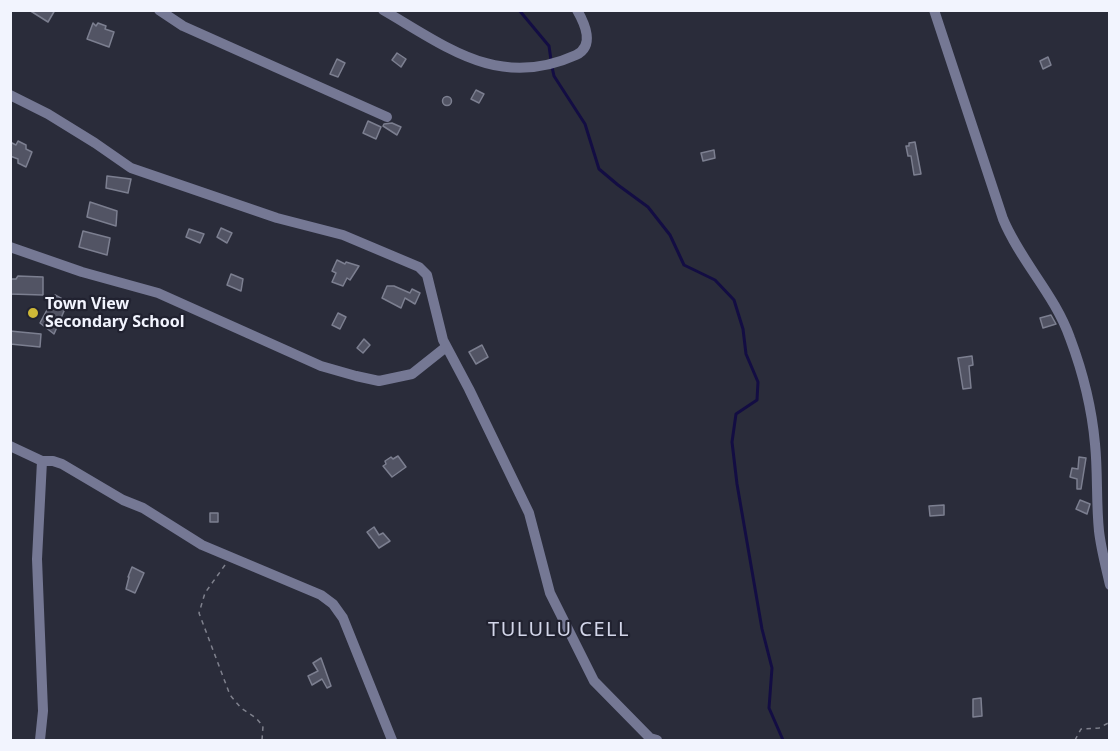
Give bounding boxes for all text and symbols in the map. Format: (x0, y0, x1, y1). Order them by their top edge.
place label: Town View Secondary School (45, 294, 184, 332)
marker: Town View Secondary School (26, 306, 40, 320)
district label: TULULU CELL (488, 618, 630, 642)

